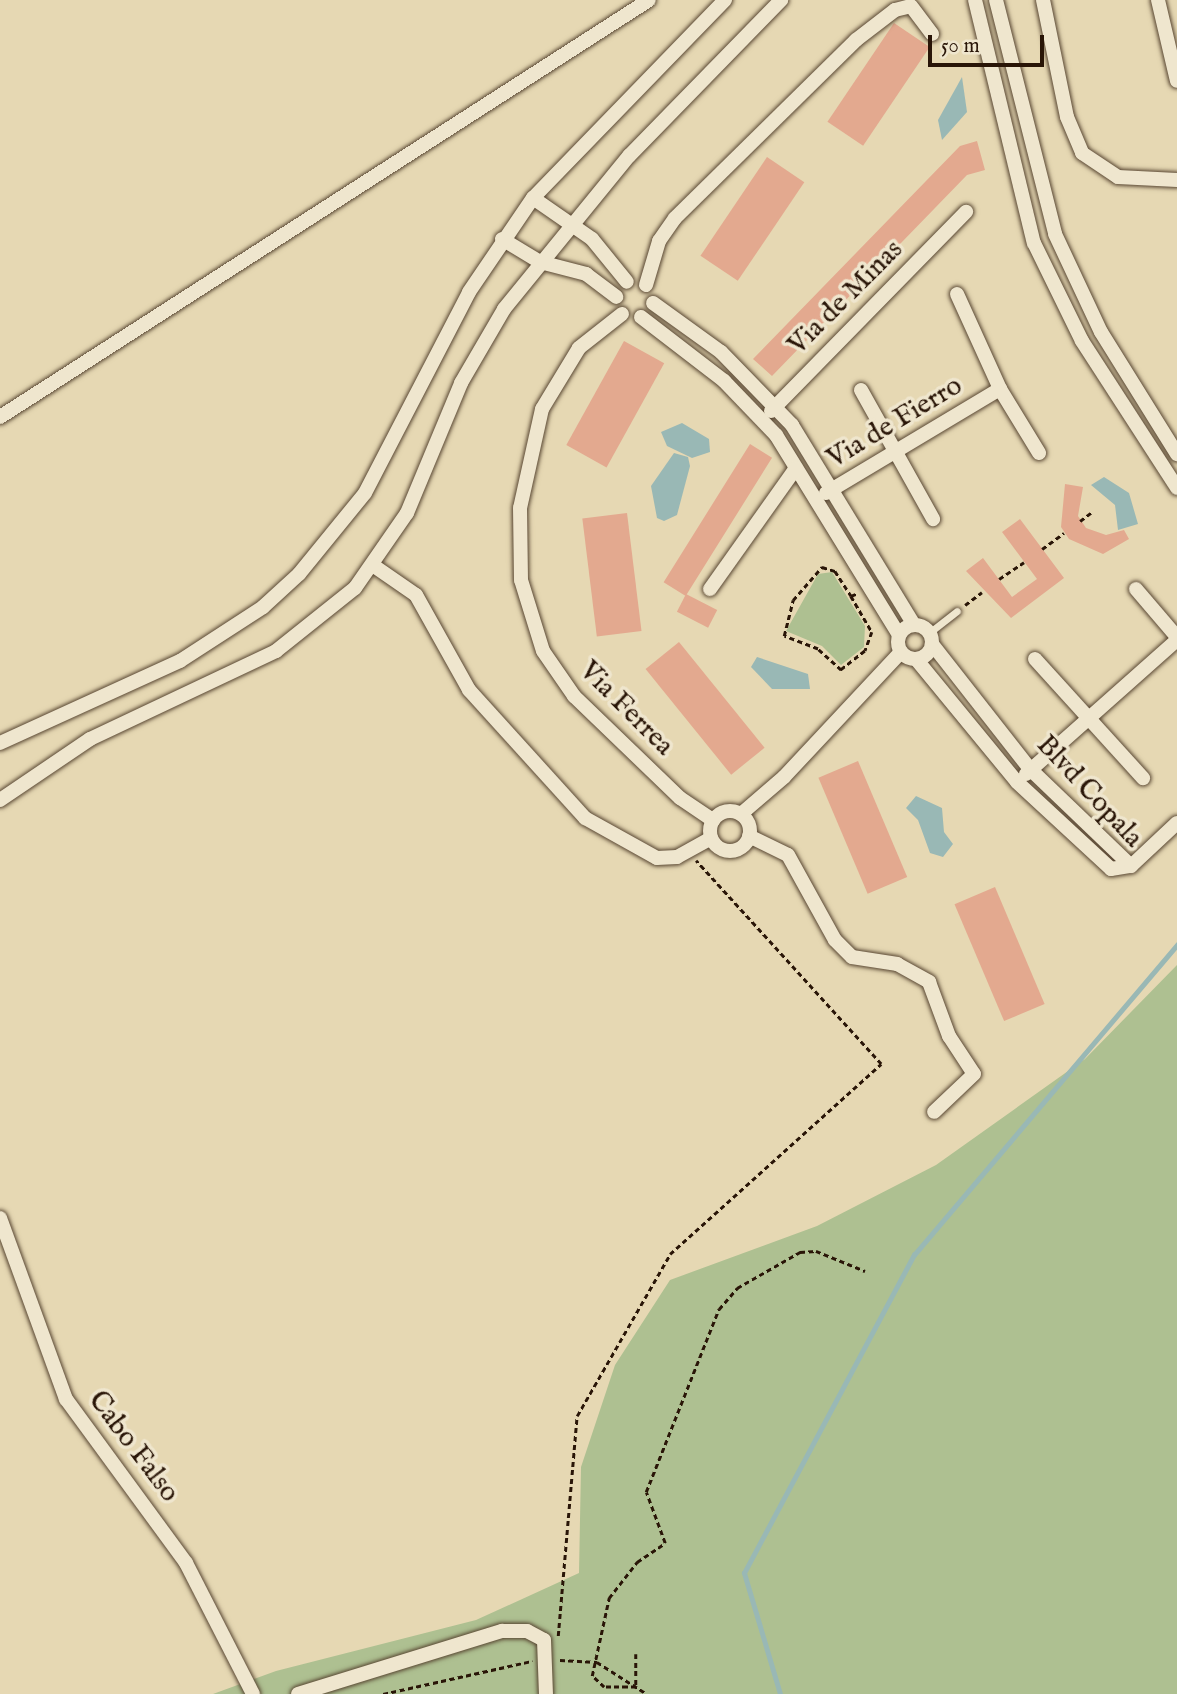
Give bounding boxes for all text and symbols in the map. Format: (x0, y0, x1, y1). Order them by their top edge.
scale bar (932, 21, 1048, 65)
text: 50 m (941, 33, 980, 60)
street label: Via de Minas (782, 234, 910, 362)
street label: Via de Fierro (821, 370, 969, 476)
street label: Via Ferrea (572, 655, 680, 763)
street label: Blvd Copala (1029, 729, 1149, 855)
street label: Cabo Falso (80, 1385, 186, 1509)

